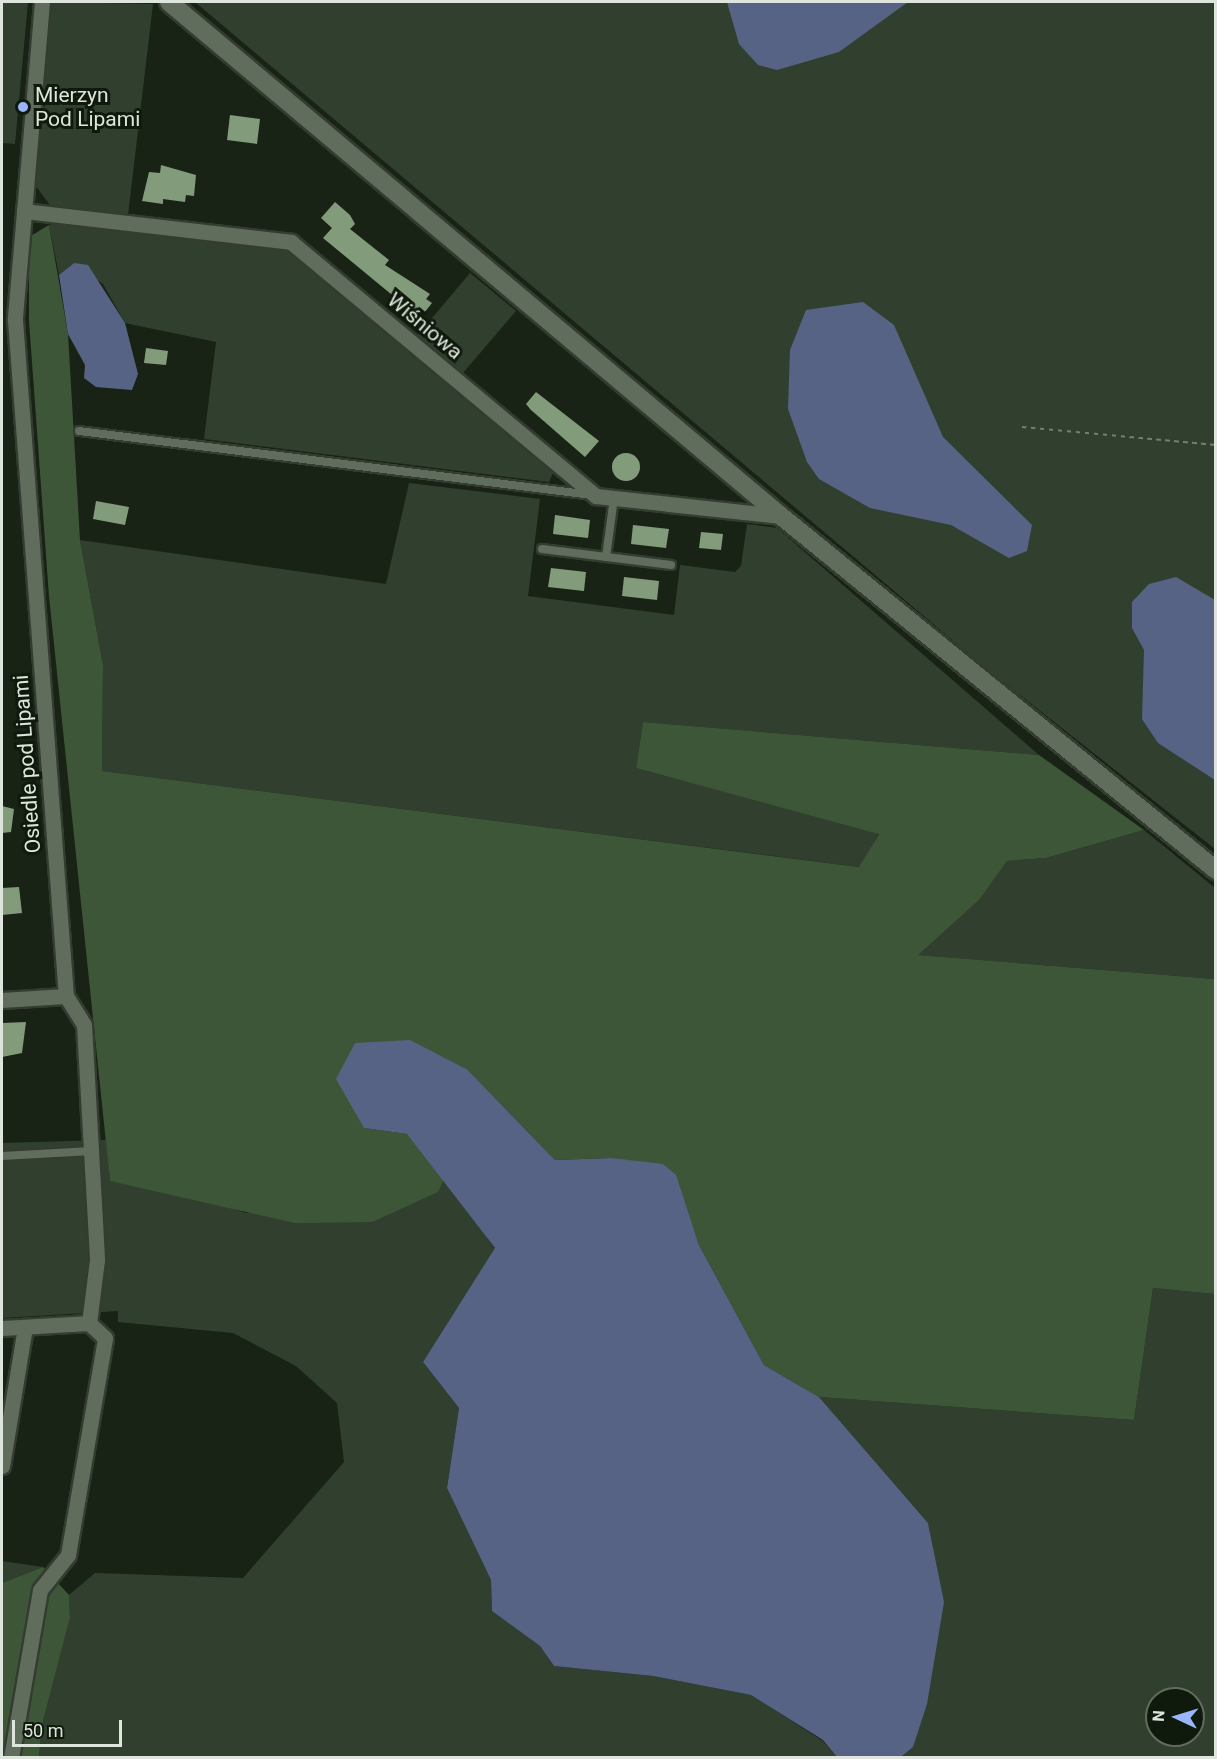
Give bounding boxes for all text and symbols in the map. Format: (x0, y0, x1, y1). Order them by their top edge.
place label: Mierzyn Pod Lipami (35, 82, 140, 132)
marker: Mierzyn Pod Lipami (16, 100, 30, 114)
street label: Wiśniowa (382, 287, 468, 365)
street label: Osiedle pod Lipami (8, 674, 46, 854)
north arrow (1145, 1687, 1205, 1747)
scale bar (15, 1708, 124, 1746)
text: N (1149, 1710, 1168, 1722)
text: 50 m (23, 1720, 63, 1741)

